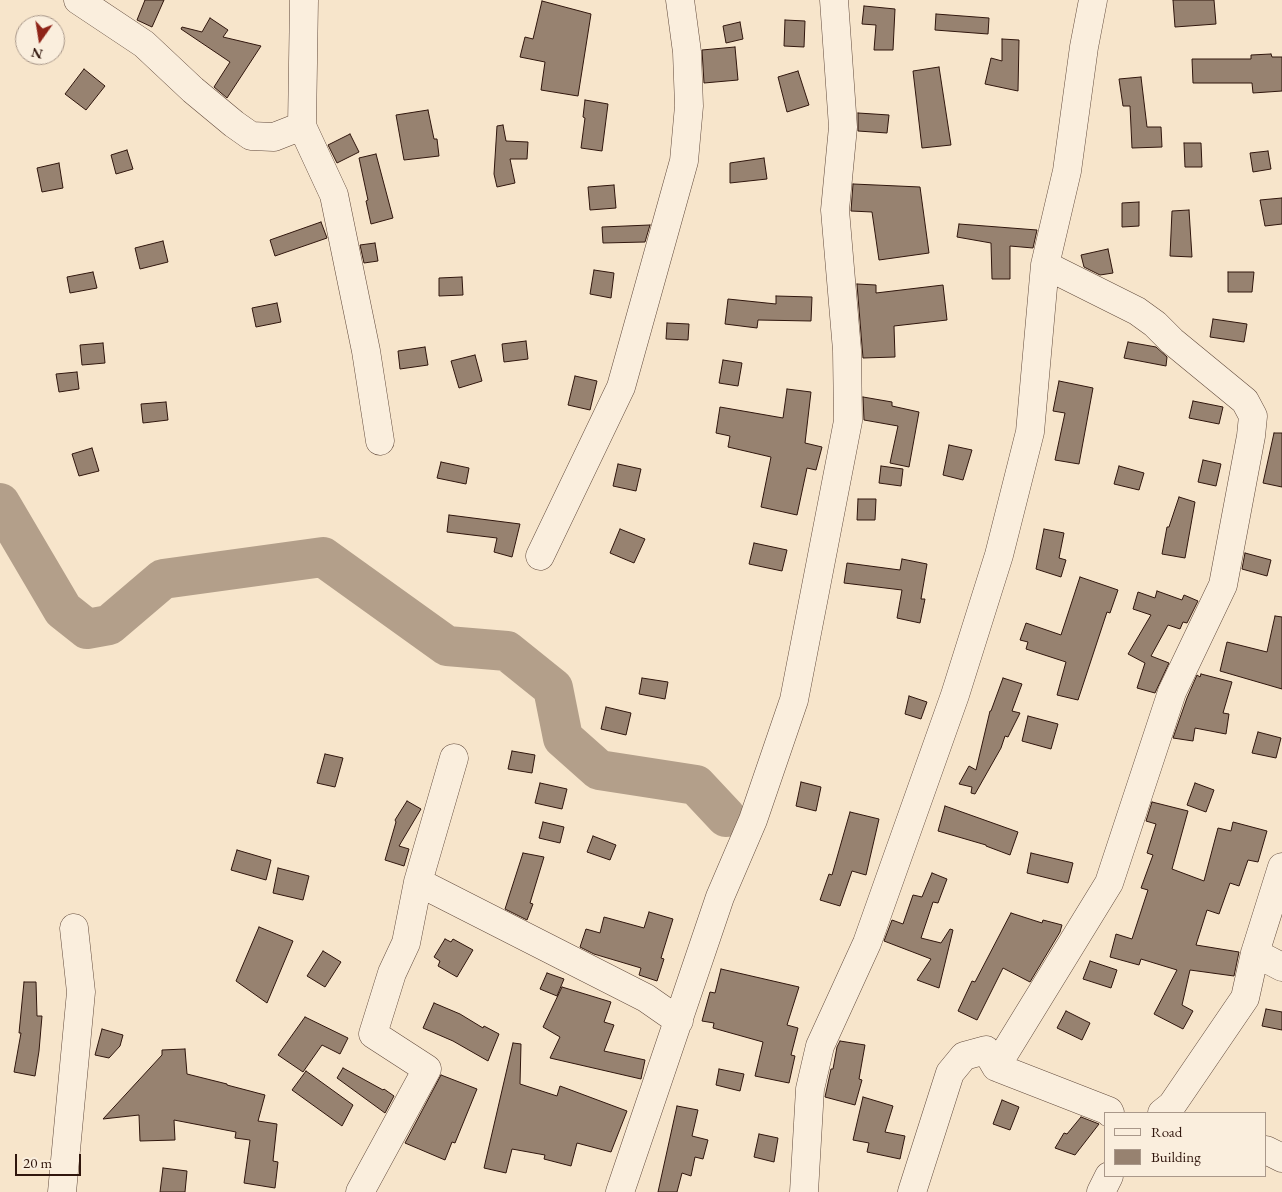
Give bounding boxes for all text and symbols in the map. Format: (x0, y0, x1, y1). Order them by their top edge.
north arrow (15, 15, 65, 65)
text: N (29, 44, 44, 64)
legend (1104, 1112, 1267, 1177)
text: Road (1151, 1122, 1182, 1141)
scale bar (18, 1144, 84, 1176)
text: Building (1151, 1147, 1201, 1166)
text: 20 m (23, 1153, 52, 1172)

